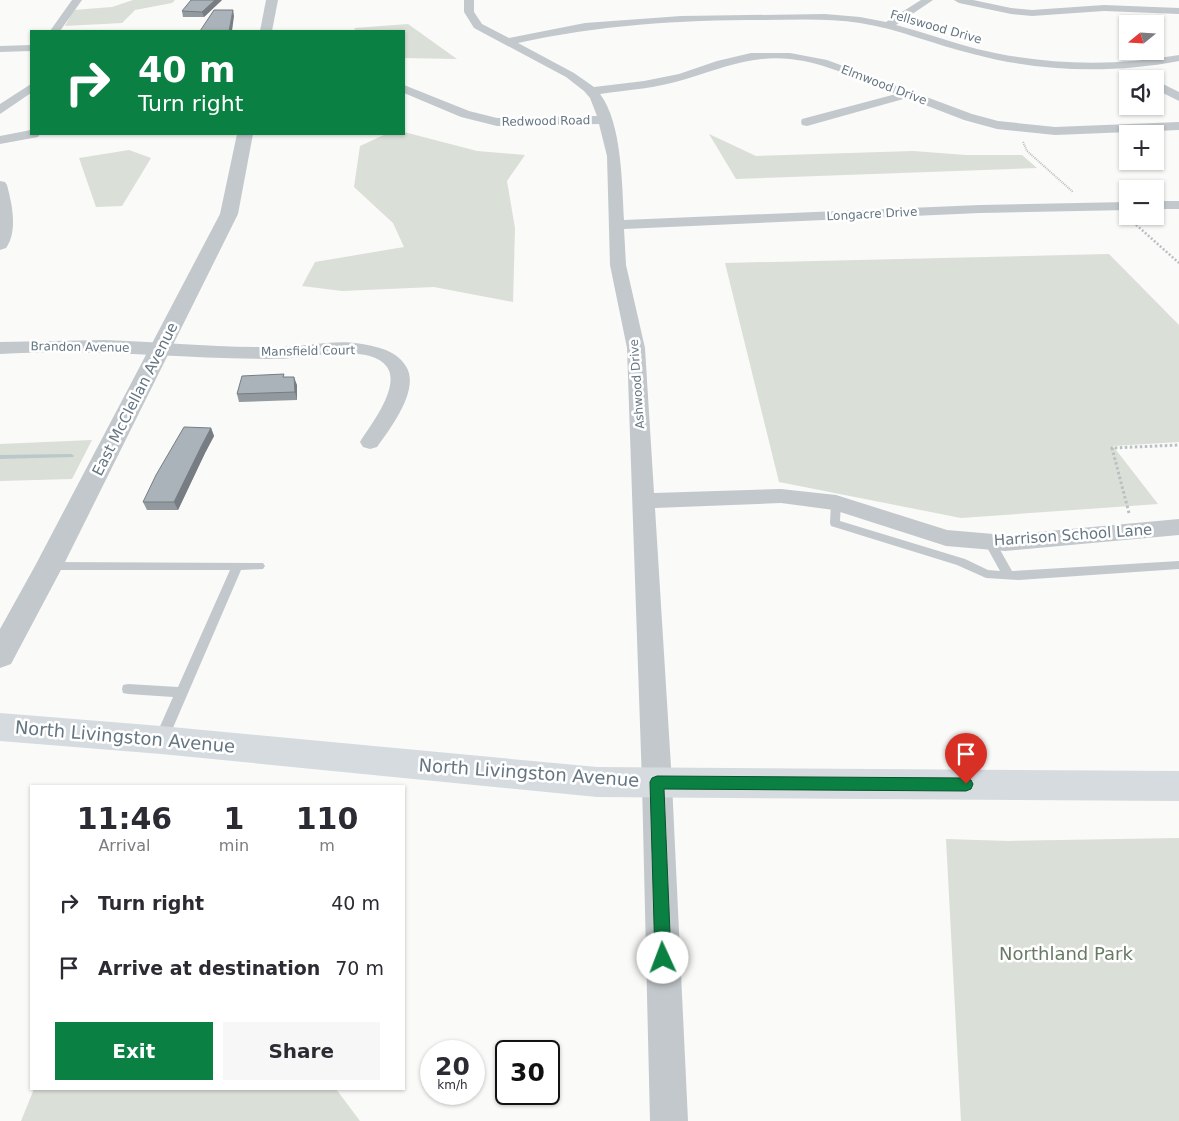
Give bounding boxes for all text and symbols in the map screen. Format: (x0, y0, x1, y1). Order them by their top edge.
street label: Fellswood Drive (889, 7, 983, 47)
north arrow (1119, 15, 1164, 60)
map controls (1119, 15, 1164, 225)
icon: right (55, 50, 120, 115)
text: 40 m (138, 50, 235, 90)
street label: Elmwood Drive (839, 62, 929, 108)
button: sound (1119, 70, 1164, 115)
text: Turn right (138, 91, 243, 116)
street label: Redwood Road (501, 113, 591, 129)
button: + (1119, 125, 1164, 170)
button: − (1119, 180, 1164, 225)
street label: Longacre Drive (826, 205, 918, 223)
street label: East McClellan Avenue (88, 319, 182, 479)
street label: Brandon Avenue (30, 339, 130, 355)
street label: Ashwood Drive (627, 339, 647, 429)
street label: Mansfield Court (261, 343, 356, 359)
street label: Harrison School Lane (993, 520, 1153, 550)
street label: North Livingston Avenue (14, 716, 236, 757)
pin (945, 733, 987, 784)
icon: arrive (952, 740, 980, 768)
street label: North Livingston Avenue (418, 754, 640, 791)
text: 11:46 (77, 801, 172, 836)
text: 1 (223, 801, 244, 836)
text: 110 (296, 801, 358, 836)
text: Arrival (98, 836, 150, 855)
text: min (219, 836, 249, 855)
text: m (319, 836, 335, 855)
icon: right (55, 889, 83, 917)
text: Turn right (98, 892, 204, 914)
text: 40 m (331, 892, 380, 914)
position arrow (636, 931, 688, 983)
park label: Northland Park (999, 943, 1133, 964)
icon: arrive (55, 954, 83, 982)
text: Arrive at destination (98, 957, 320, 979)
text: 70 m (335, 957, 384, 979)
button: Exit (55, 1022, 213, 1080)
button: Share (223, 1022, 380, 1080)
speed limit sign: 30 (495, 1040, 560, 1105)
text: 20 (435, 1052, 470, 1081)
text: km/h (437, 1078, 468, 1092)

